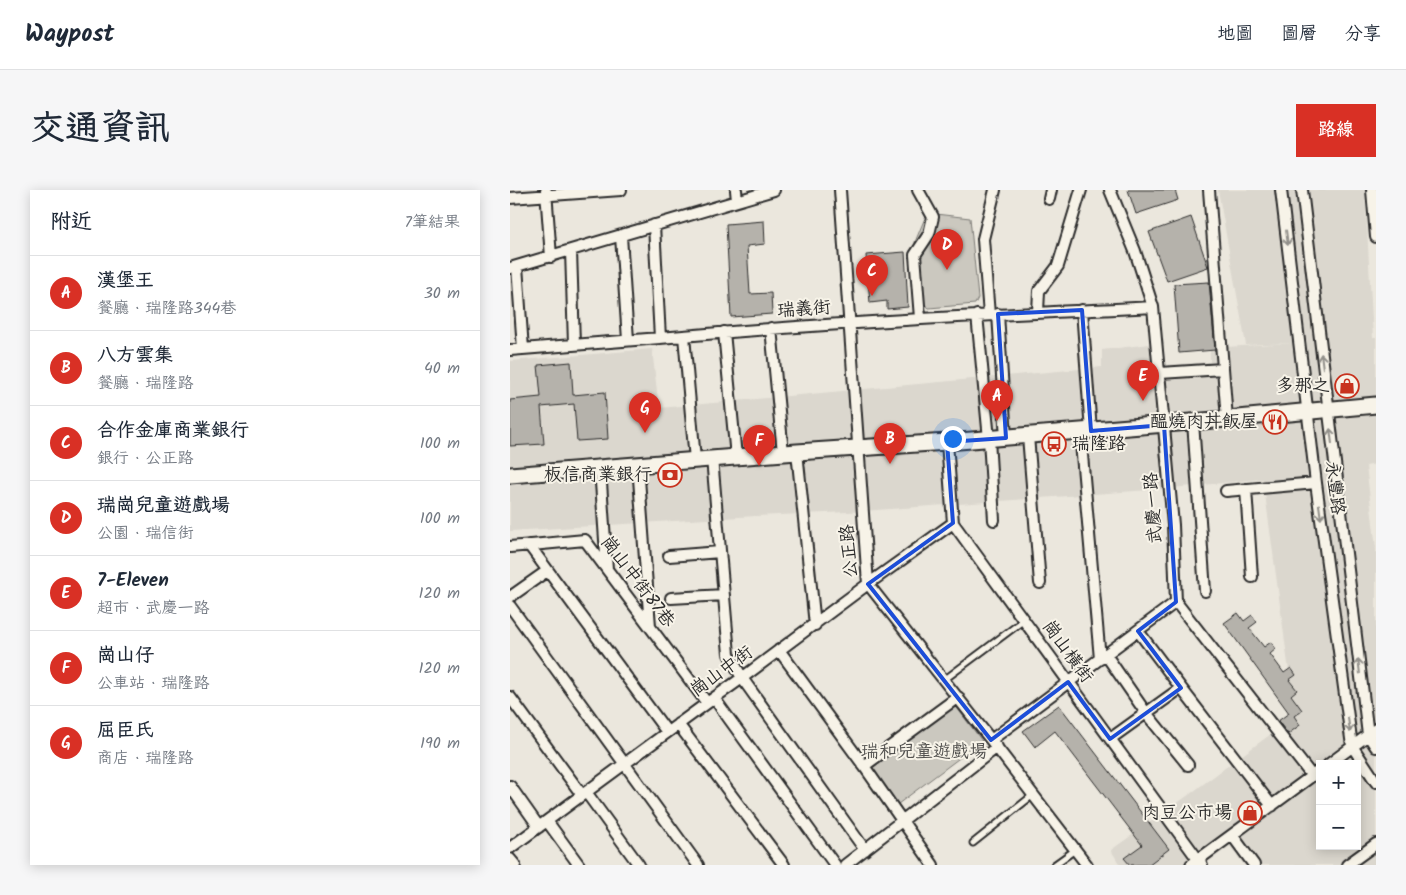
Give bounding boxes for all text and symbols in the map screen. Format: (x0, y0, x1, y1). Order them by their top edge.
text: Waypost (25, 15, 114, 54)
text: 地圖 (1217, 20, 1253, 49)
text: 圖層 (1281, 20, 1317, 49)
text: 分享 (1345, 20, 1381, 49)
text: 交通資訊 (30, 102, 170, 158)
button: 路線 (1296, 104, 1376, 157)
text: 附近 (50, 206, 92, 239)
text: 7筆結果 (405, 210, 460, 235)
pin: D (931, 229, 963, 270)
one-way arrow (1282, 230, 1292, 246)
pin: C (856, 255, 888, 296)
text: 漢堡王 (97, 266, 154, 296)
text: A (61, 281, 71, 306)
text: 30 m (424, 281, 460, 306)
street label: 瑞義街 (776, 294, 832, 326)
text: 餐廳 · 瑞隆路344巷 (97, 296, 236, 321)
text: 八方雲集 (97, 341, 173, 371)
one-way arrow (1317, 353, 1327, 369)
text: B (61, 356, 71, 381)
text: 40 m (424, 356, 460, 381)
pin: E (1127, 360, 1159, 401)
text: 餐廳 · 瑞隆路 (97, 371, 194, 396)
place label: 多那之 (1276, 372, 1330, 401)
shop icon: 多那之 (1334, 373, 1360, 399)
pin: A (981, 380, 1013, 421)
pin: G (629, 392, 661, 433)
place label: 醞燒肉丼飯屋 (1150, 408, 1258, 437)
restaurant icon: 醞燒肉丼飯屋 (1262, 409, 1288, 435)
text: 合作金庫商業銀行 (97, 416, 249, 446)
pin: B (874, 423, 906, 464)
pin: F (743, 425, 775, 466)
your location (940, 426, 966, 452)
one-way arrow (1326, 428, 1336, 444)
place label: 瑞隆路 (1072, 430, 1126, 459)
text: C (61, 431, 71, 456)
text: 100 m (420, 431, 460, 456)
bus stop icon: 瑞隆路 (1041, 431, 1067, 457)
text: 銀行 · 公正路 (97, 446, 194, 471)
street label: 永豐路 (1316, 459, 1352, 517)
place label: 板信商業銀行 (544, 461, 652, 490)
bank icon: 板信商業銀行 (657, 462, 683, 488)
street label: 武慶一路 (1137, 471, 1171, 545)
text: 瑞崗兒童遊戲場 (97, 491, 230, 521)
one-way arrow (1315, 503, 1325, 519)
text: D (61, 506, 71, 531)
text: 100 m (420, 506, 460, 531)
text: 公園 · 瑞信街 (97, 521, 194, 546)
street label: 公正路 (833, 523, 867, 579)
street label: 崗山中街87巷 (593, 530, 681, 634)
text: 7-Eleven (97, 566, 169, 596)
text: E (62, 581, 70, 606)
text: 120 m (419, 581, 460, 606)
text: 超市 · 武慶一路 (97, 596, 210, 621)
street label: 崗山橫街 (1034, 614, 1100, 690)
street label: 崗山中街 (684, 639, 760, 705)
text: 崗山仔 (97, 641, 154, 671)
text: F (62, 656, 70, 681)
text: 120 m (419, 656, 460, 681)
one-way arrow (1354, 659, 1364, 675)
text: 公車站 · 瑞隆路 (97, 671, 210, 696)
text: 屈臣氏 (97, 716, 154, 746)
one-way arrow (1344, 717, 1354, 733)
text: G (61, 731, 71, 756)
text: 190 m (420, 731, 460, 756)
park label: 瑞和兒童遊戲場 (861, 738, 987, 767)
text: 商店 · 瑞隆路 (97, 746, 194, 771)
map controls (1316, 760, 1361, 850)
button: + (1316, 760, 1361, 805)
place label: 肉豆公市場 (1142, 799, 1232, 828)
shop icon: 肉豆公市場 (1237, 800, 1263, 826)
button: − (1316, 805, 1361, 850)

